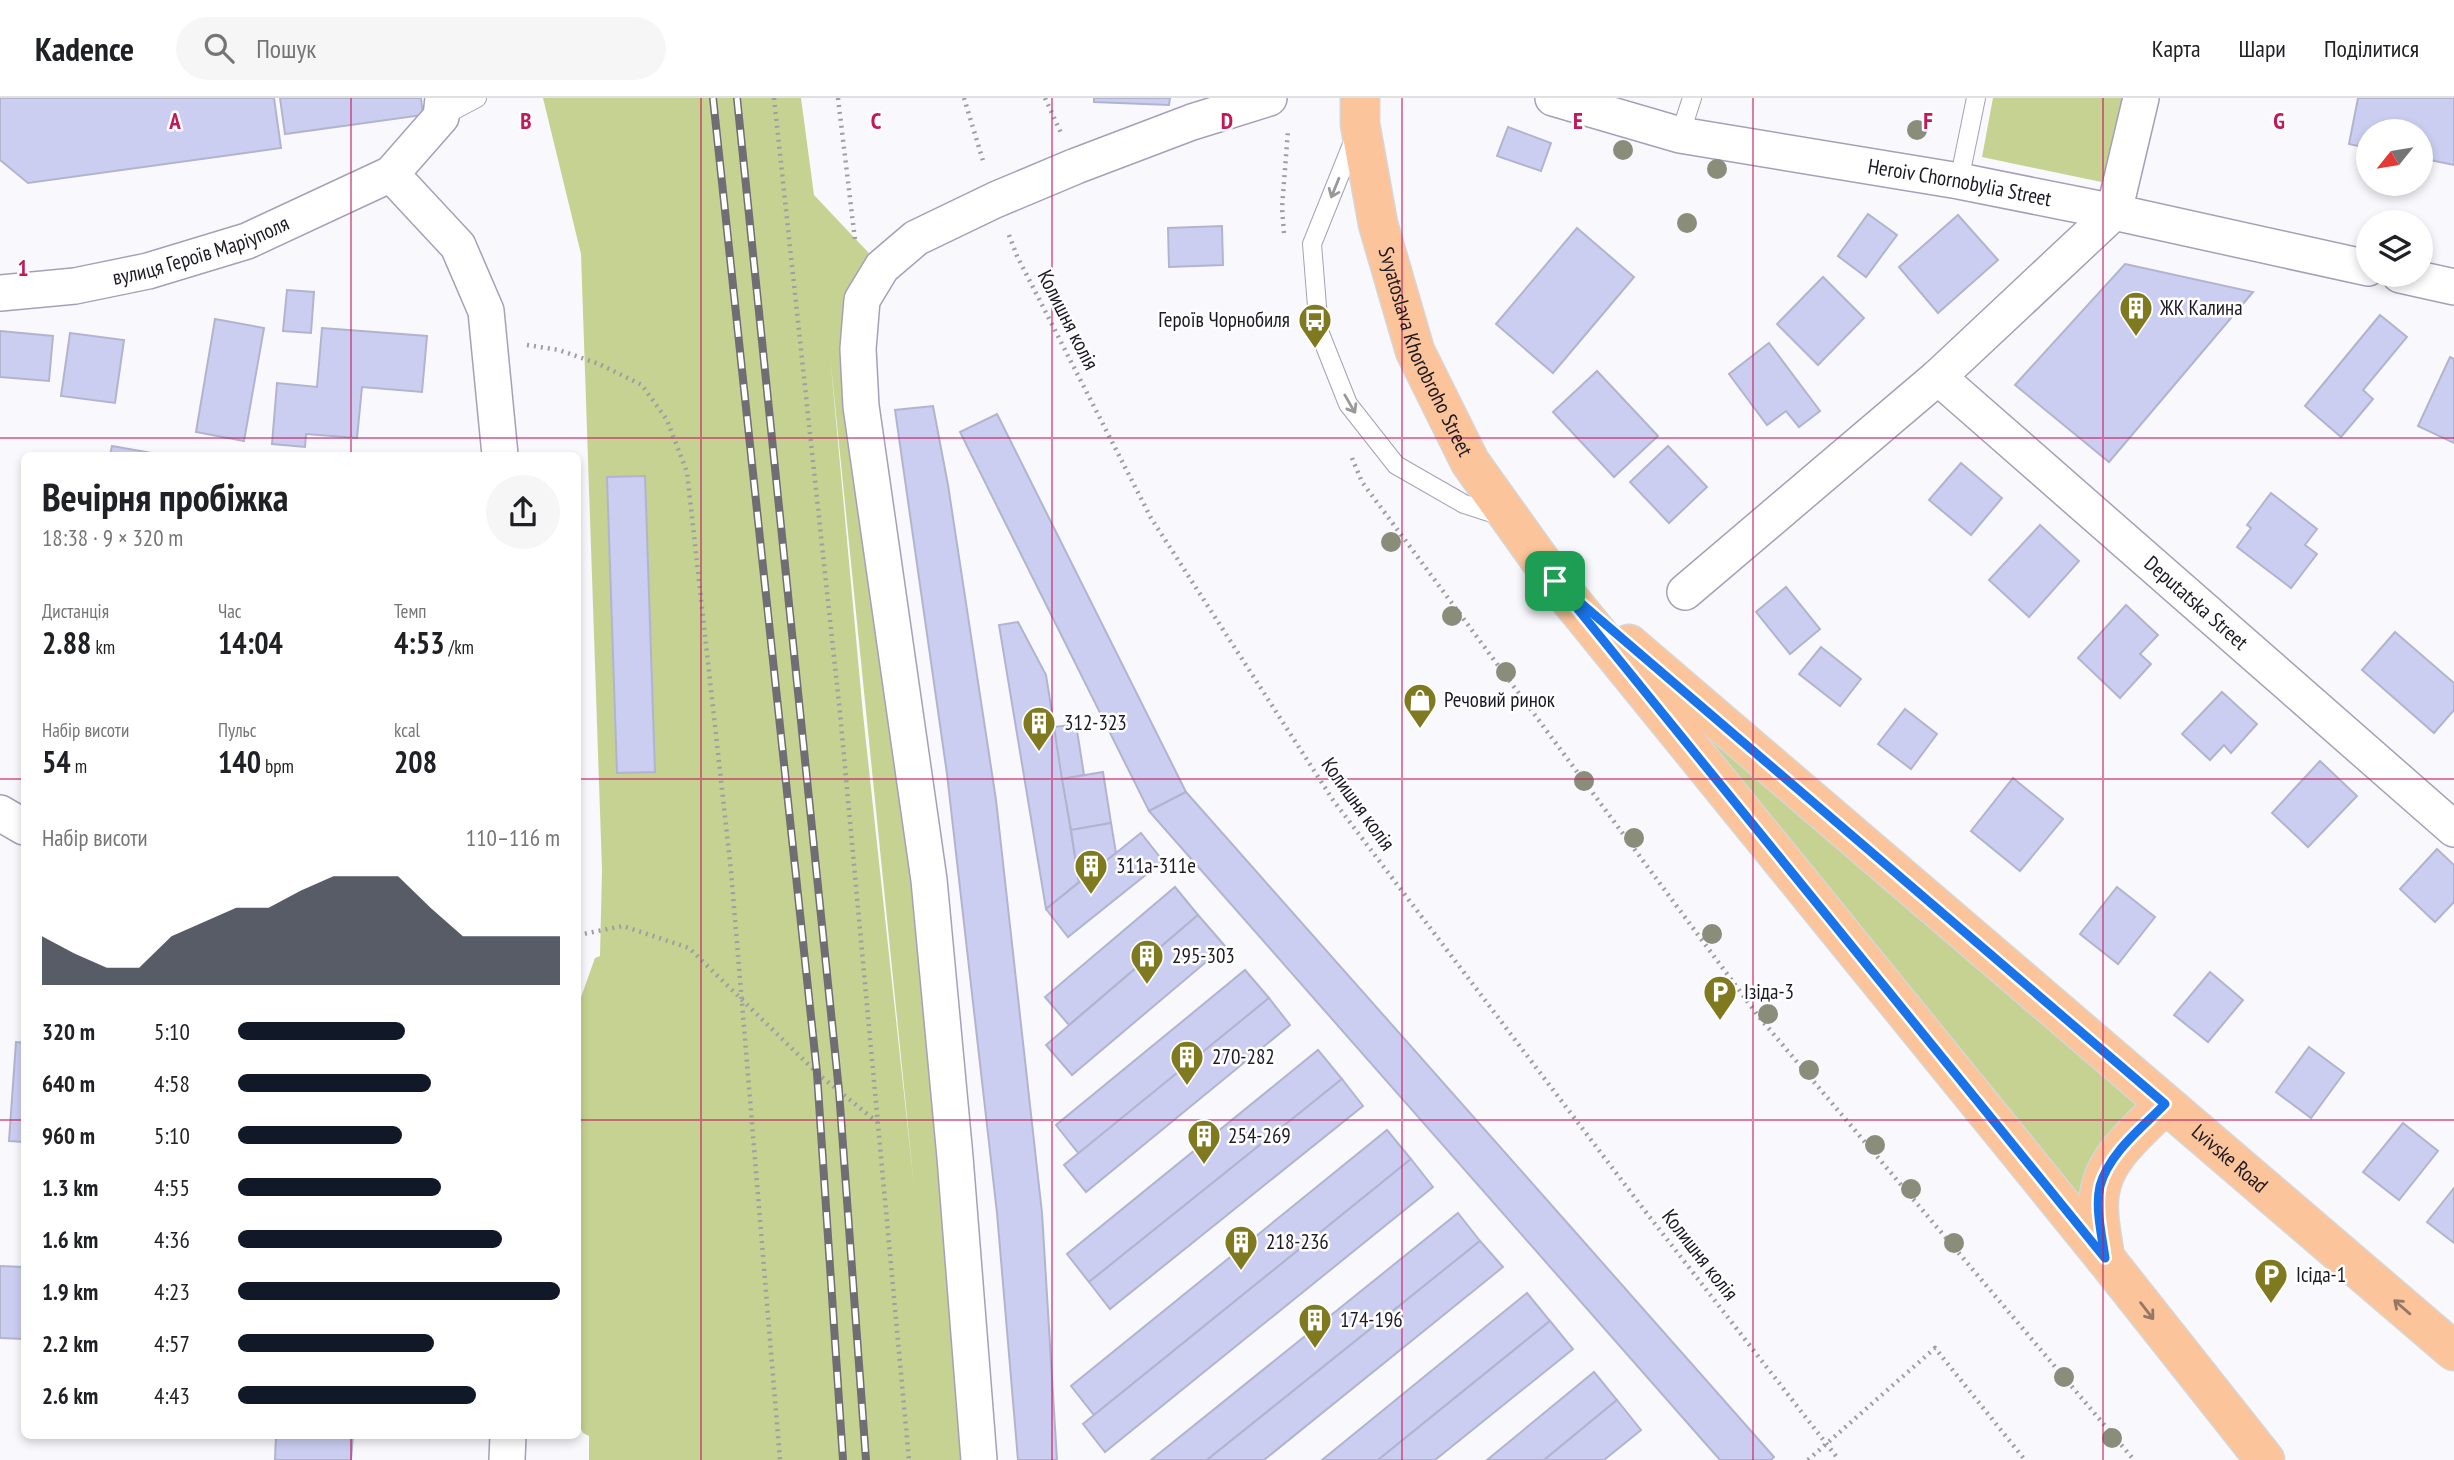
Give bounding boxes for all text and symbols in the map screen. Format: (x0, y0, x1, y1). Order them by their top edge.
search box (176, 17, 666, 80)
text: Kadence (35, 27, 134, 70)
icon: search (200, 29, 238, 67)
text: Пошук (256, 32, 316, 65)
text: Карта (2152, 33, 2201, 64)
text: Шари (2239, 33, 2286, 64)
text: Поділитися (2324, 33, 2419, 64)
text: A (168, 106, 181, 135)
text: B (520, 106, 532, 135)
text: C (871, 106, 882, 135)
text: D (1221, 106, 1233, 135)
text: E (1573, 106, 1583, 135)
text: F (1923, 106, 1933, 135)
text: G (2273, 106, 2285, 135)
north arrow (2356, 119, 2432, 196)
map controls (2356, 119, 2433, 287)
street label: Heroiv Chornobylia Street (1866, 152, 2054, 212)
one-way arrow (1327, 176, 1340, 198)
street label: вулиця Героїв Маріуполя (110, 209, 293, 291)
button: layers (2356, 210, 2433, 287)
street label: Svyatoslava Khorobroho Street (1372, 244, 1479, 461)
text: 1 (18, 253, 29, 282)
street label: Колишня колія (1032, 265, 1105, 374)
building icon: ЖК Калина (2117, 289, 2155, 338)
place label: ЖК Калина (2159, 294, 2243, 321)
bus stop icon: Героїв Чорнобиля (1296, 301, 1334, 350)
place label: Героїв Чорнобиля (1158, 306, 1290, 333)
one-way arrow (1343, 394, 1357, 414)
text: Вечірня пробіжка (42, 472, 288, 521)
button: share (486, 475, 560, 549)
text: 18:38 · 9 × 320 m (42, 523, 183, 552)
street label: Deputatska Street (2139, 550, 2254, 656)
pin (1525, 551, 1585, 611)
icon: arrive (1536, 562, 1574, 600)
text: Дистанція (42, 599, 109, 623)
text: Час (218, 599, 242, 623)
text: Темп (394, 599, 426, 623)
text: 2.88 (42, 623, 91, 662)
text: 14:04 (218, 623, 283, 662)
text: 4:53 (394, 623, 445, 662)
text: km (91, 635, 115, 659)
text: /km (445, 635, 474, 659)
shop icon: Речовий ринок (1401, 681, 1439, 730)
place label: Речовий ринок (1444, 686, 1555, 713)
building icon: 312-323 (1020, 704, 1058, 753)
place label: 312-323 (1064, 709, 1127, 736)
text: Набір висоти (42, 718, 129, 742)
text: Пульс (218, 718, 256, 742)
text: kcal (394, 718, 420, 742)
text: 54 (42, 742, 71, 781)
text: 140 (218, 742, 261, 781)
text: 208 (394, 742, 437, 781)
street label: Колишня колія (1316, 752, 1401, 856)
text: m (71, 754, 87, 778)
text: bpm (261, 754, 294, 778)
text: Набір висоти (42, 823, 148, 852)
text: 110–116 m (466, 823, 560, 852)
building icon: 311а-311е (1072, 847, 1110, 896)
place label: 311а-311е (1116, 852, 1196, 879)
building icon: 295-303 (1128, 937, 1166, 986)
place label: 295-303 (1172, 942, 1235, 969)
parking icon: Ізіда-3 (1701, 973, 1739, 1022)
place label: Ізіда-3 (1744, 978, 1794, 1005)
text: 320 m (42, 1017, 95, 1046)
text: 5:10 (154, 1017, 190, 1046)
building icon: 270-282 (1168, 1038, 1206, 1087)
place label: 270-282 (1212, 1043, 1275, 1070)
text: 640 m (42, 1069, 95, 1098)
text: 4:58 (154, 1069, 190, 1098)
building icon: 254-269 (1185, 1117, 1223, 1166)
street label: Lvivske Road (2186, 1118, 2274, 1199)
text: 960 m (42, 1121, 95, 1150)
text: 5:10 (154, 1121, 190, 1150)
place label: 254-269 (1228, 1122, 1291, 1149)
text: 1.3 km (42, 1173, 98, 1202)
text: 4:55 (154, 1173, 190, 1202)
street label: Колишня колія (1656, 1204, 1744, 1306)
building icon: 218-236 (1222, 1223, 1260, 1272)
text: 1.6 km (42, 1225, 98, 1254)
text: 4:36 (154, 1225, 190, 1254)
place label: 218-236 (1266, 1228, 1329, 1255)
parking icon: Ісіда-1 (2252, 1256, 2290, 1305)
place label: Ісіда-1 (2296, 1261, 2346, 1288)
text: 1.9 km (42, 1277, 98, 1306)
text: 4:23 (154, 1277, 190, 1306)
one-way arrow (2394, 1299, 2412, 1315)
building icon: 174-196 (1296, 1301, 1334, 1350)
one-way arrow (2140, 1302, 2155, 1320)
place label: 174-196 (1340, 1306, 1403, 1333)
text: 2.2 km (42, 1329, 98, 1358)
text: 4:57 (154, 1329, 190, 1358)
text: 2.6 km (42, 1381, 98, 1410)
text: 4:43 (154, 1381, 190, 1410)

